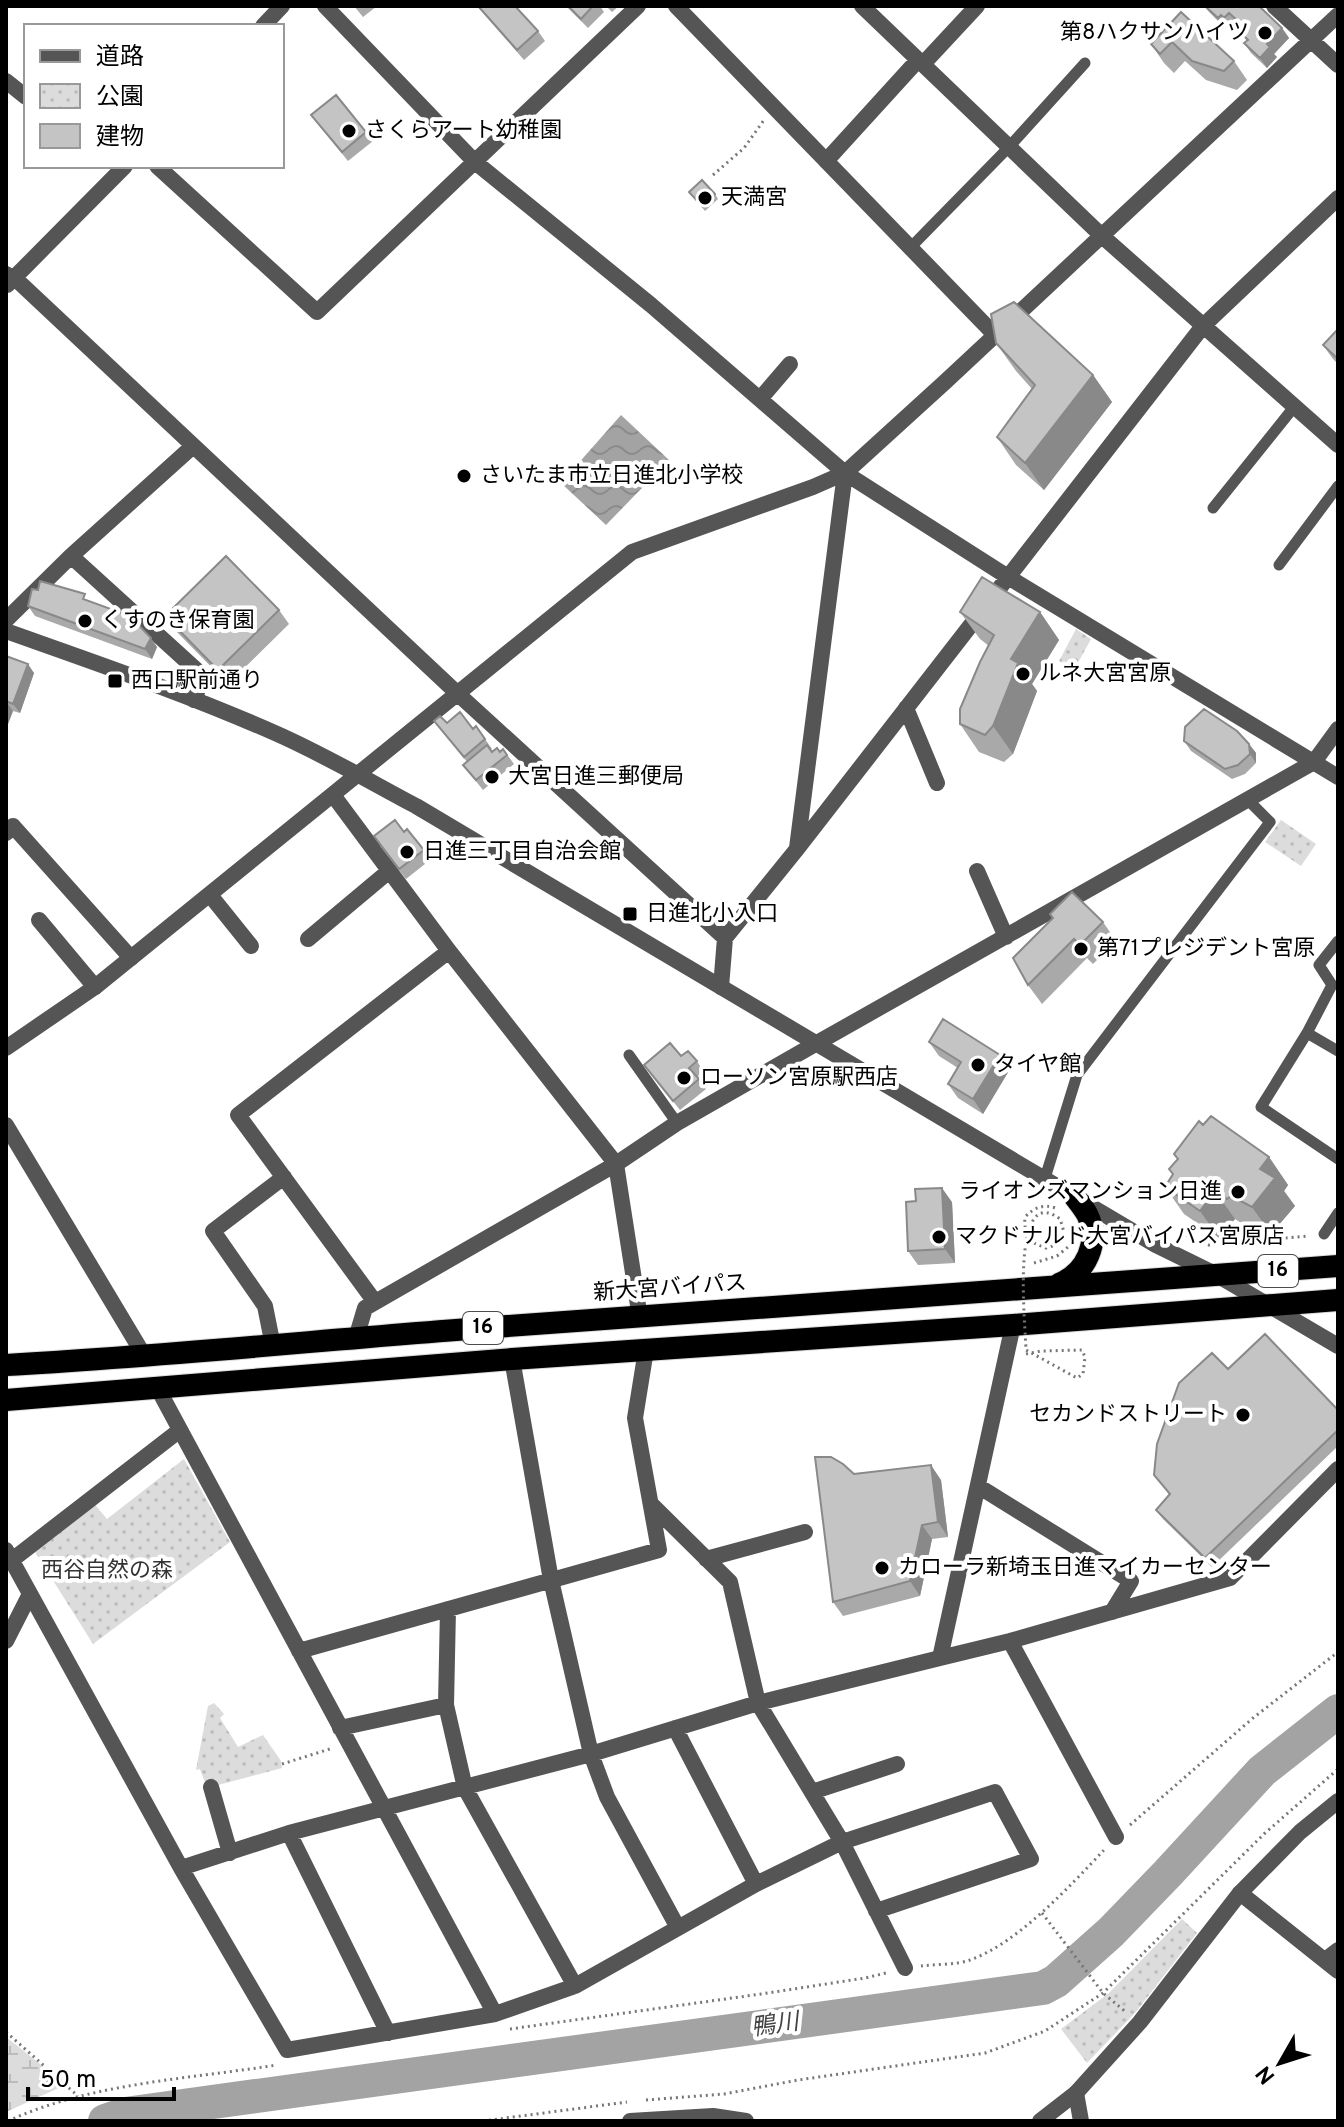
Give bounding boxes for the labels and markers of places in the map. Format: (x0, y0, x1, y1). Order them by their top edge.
place label: 第8ハクサンハイツ (1060, 20, 1249, 47)
marker: 第8ハクサンハイツ (1256, 24, 1274, 42)
place label: さくらアート幼稚園 (365, 118, 562, 145)
marker: さくらアート幼稚園 (340, 122, 358, 140)
place label: 天満宮 (721, 185, 787, 212)
marker: 天満宮 (696, 189, 714, 207)
place label: さいたま市立日進北小学校 (480, 463, 743, 490)
marker: さいたま市立日進北小学校 (455, 467, 473, 485)
place label: くすのき保育園 (101, 608, 254, 635)
marker: くすのき保育園 (76, 612, 94, 630)
place label: ルネ大宮宮原 (1039, 661, 1171, 688)
marker: ルネ大宮宮原 (1014, 665, 1032, 683)
place label: 西口駅前通り (131, 668, 263, 695)
marker: 西口駅前通り (106, 672, 124, 690)
place label: 大宮日進三郵便局 (508, 764, 684, 791)
marker: 大宮日進三郵便局 (483, 768, 501, 786)
place label: 日進三丁目自治会館 (423, 839, 621, 866)
marker: 日進三丁目自治会館 (398, 843, 416, 861)
place label: 日進北小入口 (646, 901, 778, 928)
marker: 日進北小入口 (621, 905, 639, 923)
place label: 第71プレジデント宮原 (1097, 936, 1315, 963)
marker: 第71プレジデント宮原 (1072, 940, 1090, 958)
place label: タイヤ館 (994, 1052, 1081, 1079)
marker: タイヤ館 (969, 1056, 987, 1074)
place label: ローソン宮原駅西店 (700, 1065, 898, 1092)
marker: ローソン宮原駅西店 (675, 1069, 693, 1087)
place label: ライオンズマンション日進 (958, 1179, 1222, 1206)
marker: ライオンズマンション日進 (1229, 1183, 1247, 1201)
place label: マクドナルド大宮バイパス宮原店 (955, 1224, 1285, 1251)
marker: マクドナルド大宮バイパス宮原店 (930, 1228, 948, 1246)
place label: セカンドストリート (1029, 1402, 1227, 1429)
marker: セカンドストリート (1234, 1406, 1252, 1424)
place label: カローラ新埼玉日進マイカーセンター (898, 1555, 1272, 1582)
marker: カローラ新埼玉日進マイカーセンター (873, 1559, 891, 1577)

